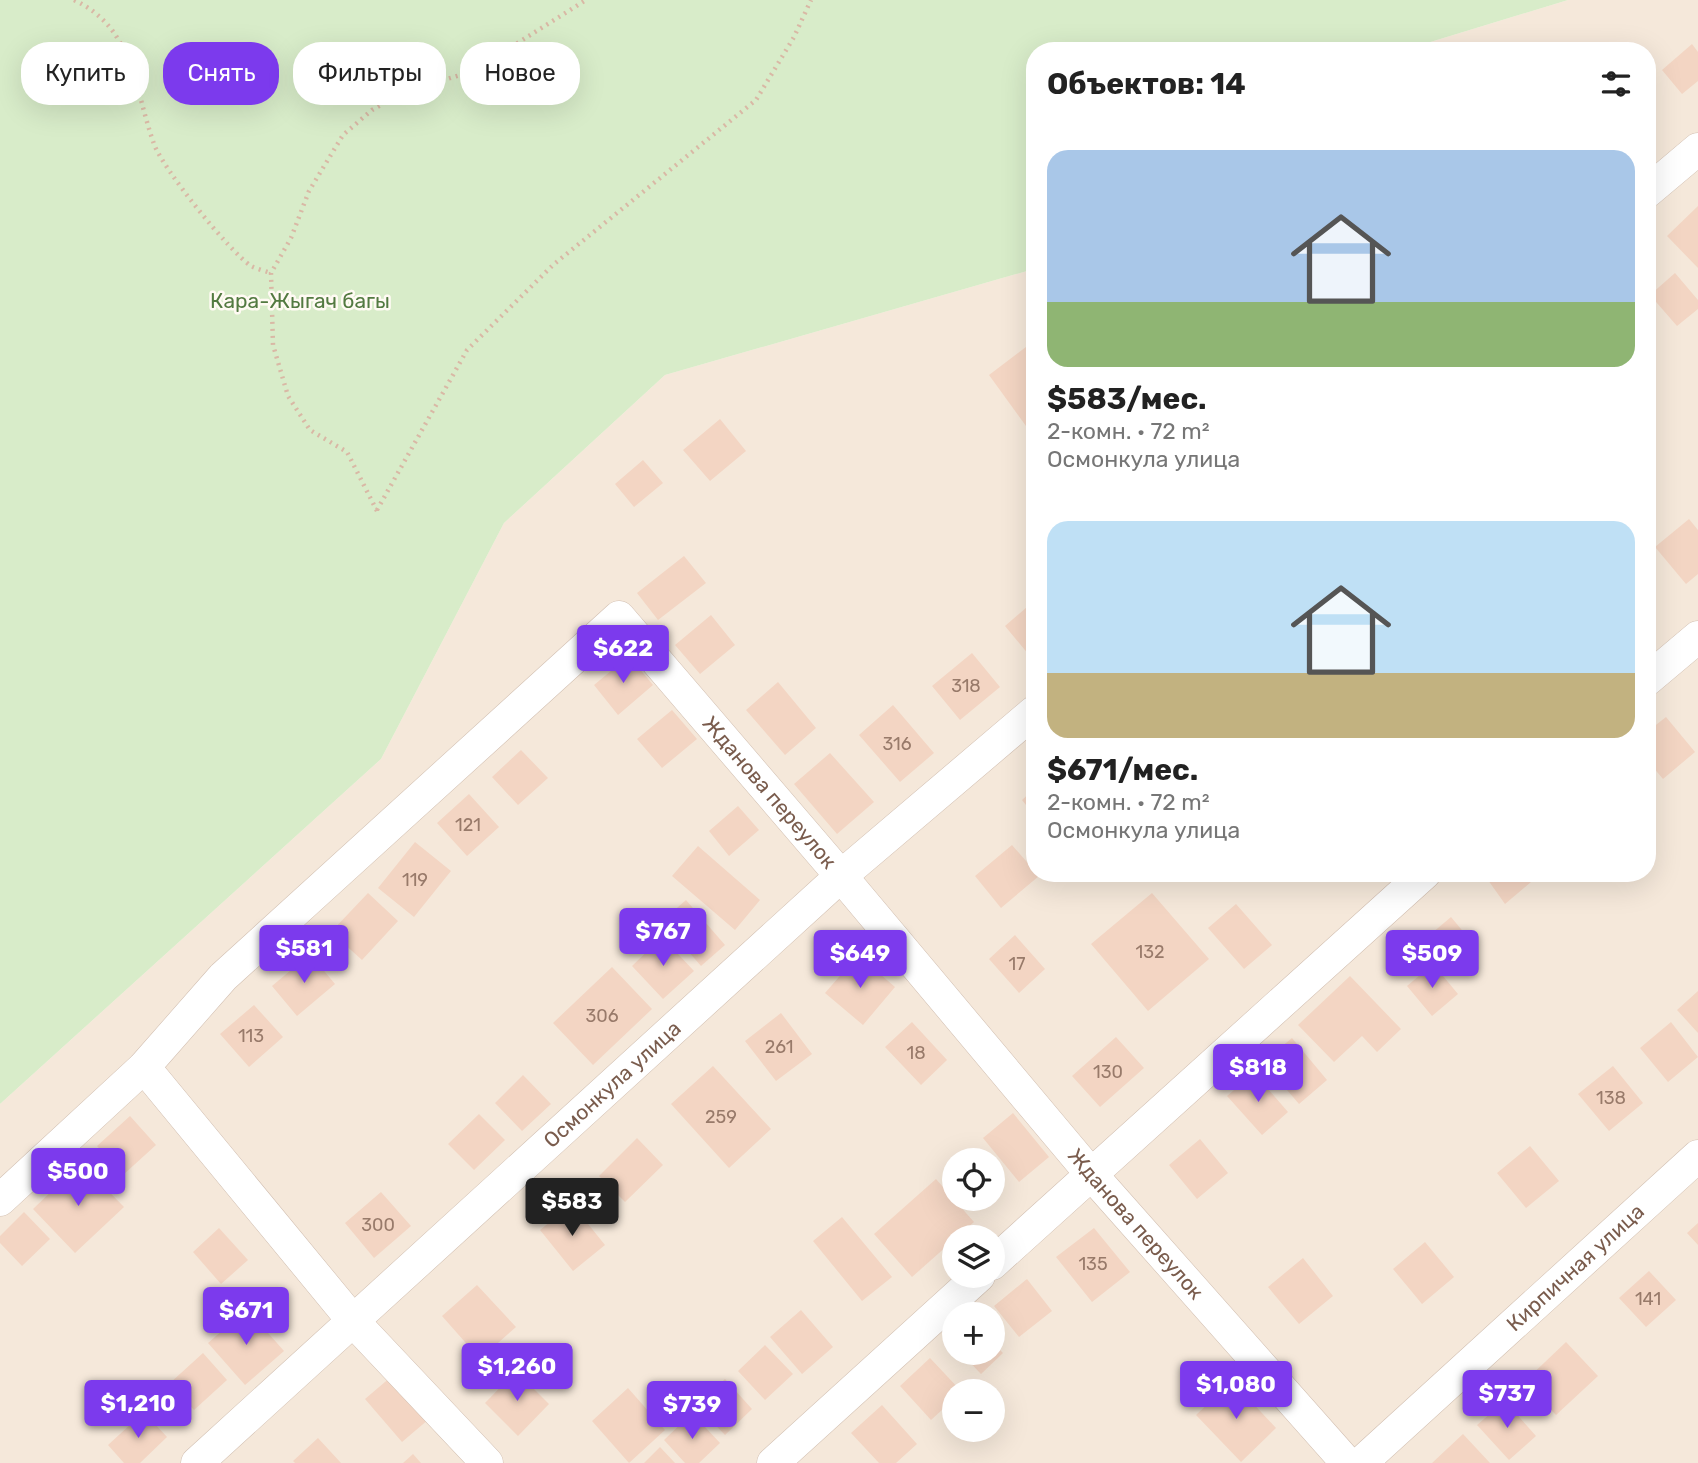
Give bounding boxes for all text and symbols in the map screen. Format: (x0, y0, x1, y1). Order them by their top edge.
chip: Купить (21, 42, 149, 105)
chip: Снять (163, 42, 279, 105)
chip: Фильтры (293, 42, 446, 105)
chip: Новое (460, 42, 580, 105)
icon: filters (1597, 65, 1635, 103)
text: Объектов: 14 (1047, 66, 1246, 102)
icon: home (1278, 196, 1404, 322)
park label: Кара-Жыгач багы (210, 288, 390, 313)
text: $583/мес. (1047, 381, 1207, 417)
text: 2-комн. · 72 m² (1047, 417, 1210, 445)
text: Осмонкула улица (1047, 445, 1240, 473)
icon: home (1278, 567, 1404, 693)
pin: $622 (582, 626, 664, 685)
text: $622 (593, 634, 653, 662)
house number: 318 (951, 675, 981, 697)
street label: Жданова переулок (697, 711, 842, 873)
house number: 316 (882, 733, 912, 755)
text: $671/мес. (1047, 752, 1198, 788)
text: 2-комн. · 72 m² (1047, 788, 1210, 816)
house number: 121 (455, 814, 481, 836)
text: Осмонкула улица (1047, 816, 1240, 844)
house number: 119 (402, 869, 428, 891)
pin: $767 (622, 908, 704, 968)
text: $767 (635, 917, 691, 945)
pin: $581 (263, 926, 345, 985)
pin: $649 (819, 930, 901, 990)
pin: $509 (1391, 930, 1473, 990)
text: $581 (275, 934, 333, 962)
text: $649 (830, 939, 890, 967)
text: $509 (1402, 939, 1462, 967)
house number: 132 (1135, 941, 1165, 963)
house number: 17 (1009, 953, 1025, 975)
house number: 306 (585, 1005, 619, 1027)
street label: Осмонкула улица (538, 1015, 686, 1153)
house number: 113 (238, 1025, 264, 1047)
house number: 261 (765, 1036, 793, 1058)
house number: 18 (906, 1042, 926, 1064)
pin: $818 (1217, 1044, 1299, 1104)
text: $818 (1229, 1053, 1287, 1081)
house number: 130 (1093, 1061, 1123, 1083)
house number: 138 (1596, 1087, 1626, 1109)
house number: 259 (705, 1106, 737, 1128)
street label: Жданова переулок (1063, 1143, 1209, 1304)
pin: $500 (37, 1148, 119, 1208)
map controls (942, 1148, 1005, 1442)
button: locate (942, 1148, 1005, 1211)
text: $500 (47, 1157, 109, 1185)
pin: $583 (531, 1178, 613, 1238)
text: $583 (542, 1187, 602, 1215)
street label: Кирпичная улица (1501, 1198, 1649, 1336)
house number: 300 (361, 1214, 395, 1236)
button: layers (942, 1225, 1005, 1288)
house number: 135 (1078, 1253, 1108, 1275)
pin: $671 (205, 1288, 287, 1347)
house number: 141 (1635, 1288, 1661, 1310)
text: $671 (219, 1296, 273, 1324)
button: + (942, 1302, 1005, 1365)
pin: $1,260 (460, 1344, 574, 1403)
text: $1,260 (478, 1352, 556, 1380)
pin: $1,080 (1179, 1362, 1293, 1421)
text: $1,080 (1196, 1370, 1276, 1398)
pin: $737 (1466, 1370, 1548, 1430)
button: − (942, 1379, 1005, 1442)
text: $737 (1479, 1379, 1535, 1407)
pin: $1,210 (81, 1380, 195, 1440)
pin: $739 (651, 1382, 733, 1441)
text: $1,210 (100, 1389, 176, 1417)
text: $739 (663, 1390, 721, 1418)

